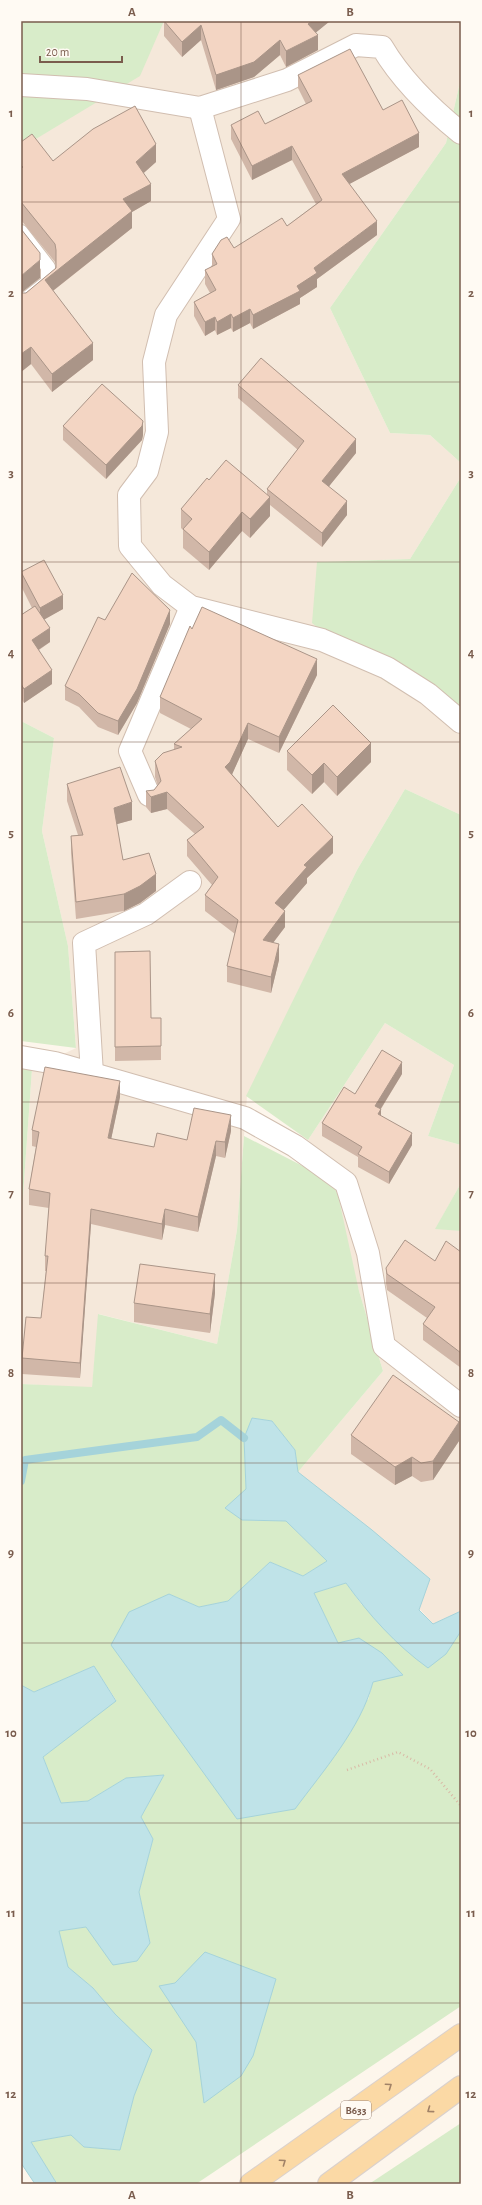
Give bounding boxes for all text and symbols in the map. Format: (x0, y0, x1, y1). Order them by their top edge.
text: A (128, 6, 136, 19)
text: B (346, 6, 354, 19)
scale bar (40, 38, 122, 64)
text: 20 m (46, 46, 69, 58)
text: 1 (9, 107, 13, 120)
text: 1 (469, 107, 473, 120)
text: 2 (8, 287, 14, 300)
text: 2 (468, 287, 474, 300)
text: 3 (8, 467, 14, 480)
text: 3 (468, 467, 474, 480)
text: 4 (8, 647, 15, 660)
text: 4 (468, 647, 475, 660)
text: 5 (8, 827, 14, 840)
text: 5 (468, 827, 474, 840)
text: 6 (8, 1007, 14, 1020)
text: 6 (468, 1007, 474, 1020)
text: 7 (8, 1187, 14, 1200)
text: 7 (468, 1187, 474, 1200)
text: 8 (8, 1367, 14, 1380)
text: 8 (468, 1367, 474, 1380)
text: 9 (8, 1547, 14, 1560)
text: 9 (468, 1547, 474, 1560)
text: 10 (5, 1727, 17, 1740)
text: 10 (465, 1727, 477, 1740)
text: 11 (6, 1907, 16, 1920)
text: 11 (466, 1907, 476, 1920)
one-way arrow (384, 2084, 391, 2091)
text: 12 (6, 2088, 16, 2101)
text: 12 (466, 2088, 476, 2101)
road number: B633 (341, 2101, 371, 2119)
one-way arrow (427, 2105, 434, 2112)
one-way arrow (278, 2160, 285, 2167)
text: A (128, 2189, 136, 2202)
text: B (346, 2189, 354, 2202)

